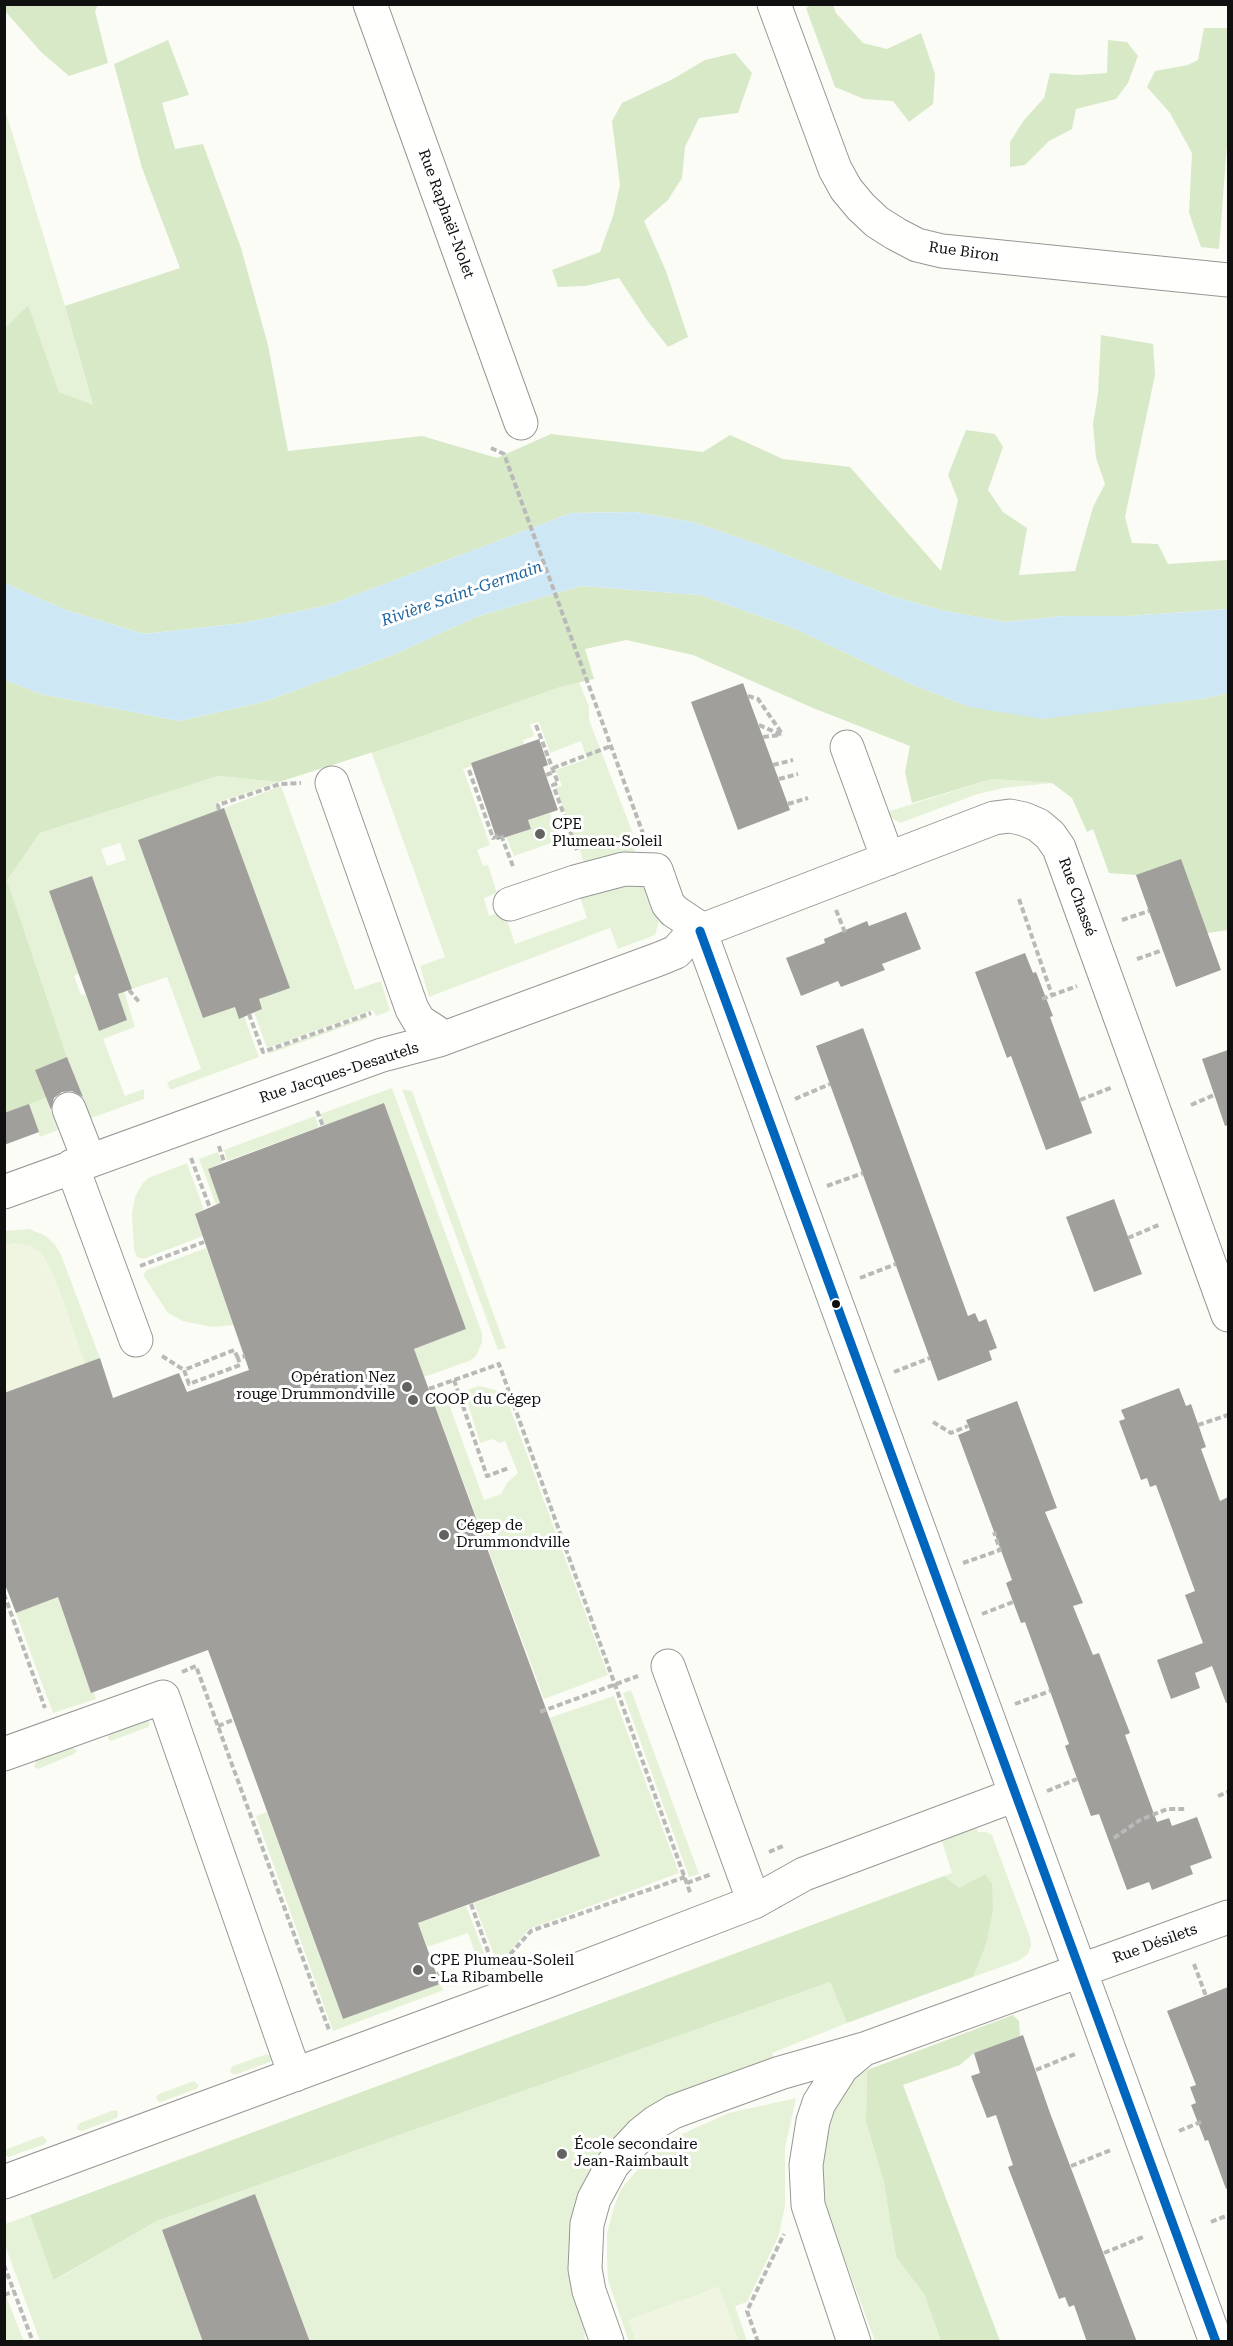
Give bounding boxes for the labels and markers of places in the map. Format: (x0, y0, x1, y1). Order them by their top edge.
place label: CPE Plumeau-Soleil (552, 816, 662, 851)
marker: CPE Plumeau-Soleil (533, 827, 547, 841)
unlabelled marker (830, 1298, 842, 1310)
place label: Opération Nez rouge Drummondville (236, 1369, 395, 1404)
marker: Opération Nez rouge Drummondville (400, 1380, 414, 1394)
place label: COOP du Cégep (425, 1391, 541, 1409)
marker: COOP du Cégep (406, 1393, 420, 1407)
place label: Cégep de Drummondville (456, 1517, 570, 1552)
marker: Cégep de Drummondville (437, 1528, 451, 1542)
place label: CPE Plumeau-Soleil - La Ribambelle (430, 1952, 574, 1987)
marker: CPE Plumeau-Soleil - La Ribambelle (411, 1963, 425, 1977)
place label: École secondaire Jean-Raimbault (574, 2136, 697, 2171)
marker: École secondaire Jean-Raimbault (555, 2147, 569, 2161)

